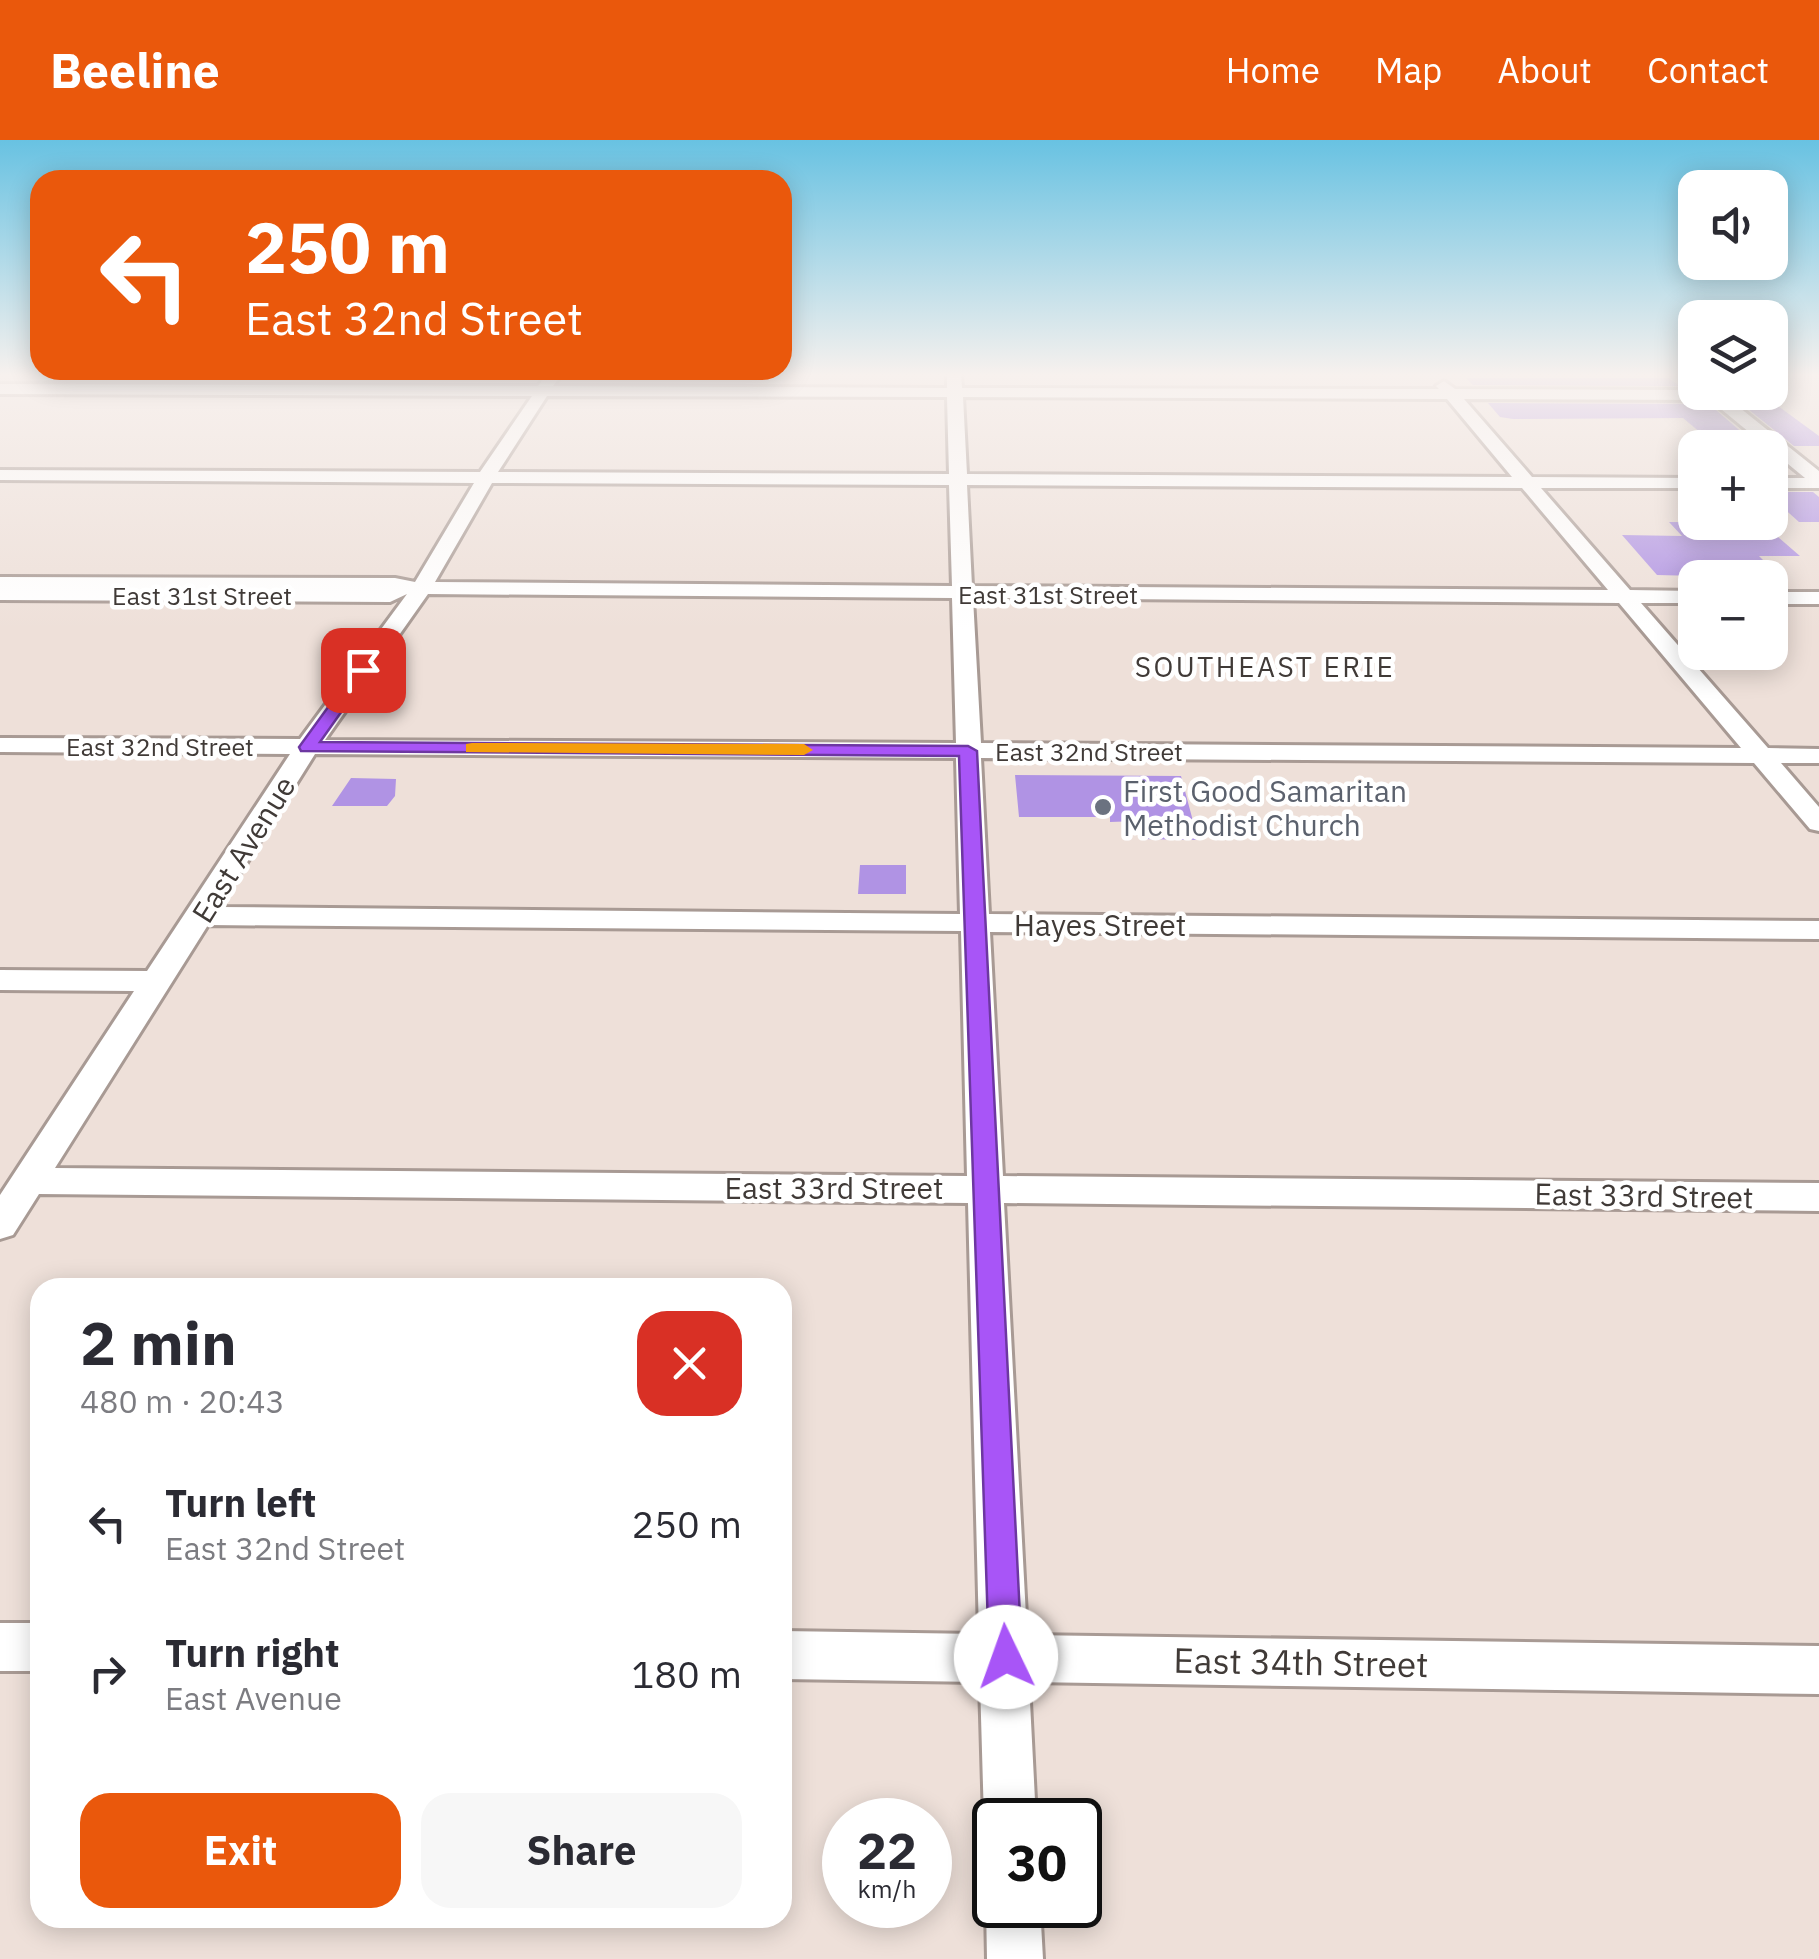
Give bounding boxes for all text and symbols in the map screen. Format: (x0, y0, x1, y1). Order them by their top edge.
text: Beeline (50, 39, 220, 101)
text: Home (1226, 47, 1320, 93)
text: Map (1375, 47, 1442, 93)
text: About (1497, 47, 1592, 93)
text: Contact (1647, 47, 1769, 93)
map controls (1678, 170, 1788, 670)
button: sound (1678, 170, 1788, 280)
text: 250 m (245, 201, 450, 292)
icon: left (80, 210, 210, 340)
text: East 32nd Street (245, 289, 583, 347)
button: layers (1678, 300, 1788, 410)
button: + (1678, 430, 1788, 540)
button: − (1678, 560, 1788, 670)
street label: East 31st Street (958, 578, 1138, 611)
street label: East 31st Street (112, 579, 292, 612)
pin (321, 628, 406, 713)
icon: arrive (336, 643, 391, 698)
district label: SOUTHEAST ERIE (1135, 648, 1395, 685)
street label: East 32nd Street (66, 730, 254, 763)
street label: East 32nd Street (995, 735, 1183, 768)
street label: East Avenue (183, 768, 303, 930)
place label: First Good Samaritan Methodist Church (1123, 771, 1407, 844)
marker: First Good Samaritan Methodist Church (1092, 796, 1114, 818)
street label: Hayes Street (1014, 905, 1186, 944)
street label: East 33rd Street (724, 1168, 944, 1207)
street label: East 33rd Street (1534, 1174, 1754, 1216)
text: 2 min (80, 1303, 237, 1382)
button: close (637, 1311, 742, 1416)
text: 480 m · 20:43 (80, 1380, 285, 1422)
text: Turn left (165, 1478, 316, 1527)
icon: left (80, 1496, 135, 1551)
text: 250 m (631, 1499, 742, 1548)
text: East 32nd Street (165, 1527, 405, 1569)
position arrow (954, 1605, 1058, 1709)
text: Turn right (165, 1628, 340, 1677)
street label: East 34th Street (1173, 1637, 1429, 1687)
icon: right (80, 1646, 135, 1701)
text: 180 m (631, 1649, 742, 1698)
text: East Avenue (165, 1677, 342, 1719)
button: Exit (80, 1793, 401, 1908)
button: Share (421, 1793, 742, 1908)
speed limit sign: 30 (972, 1798, 1102, 1928)
text: 22 (857, 1818, 917, 1883)
text: km/h (858, 1872, 916, 1905)

